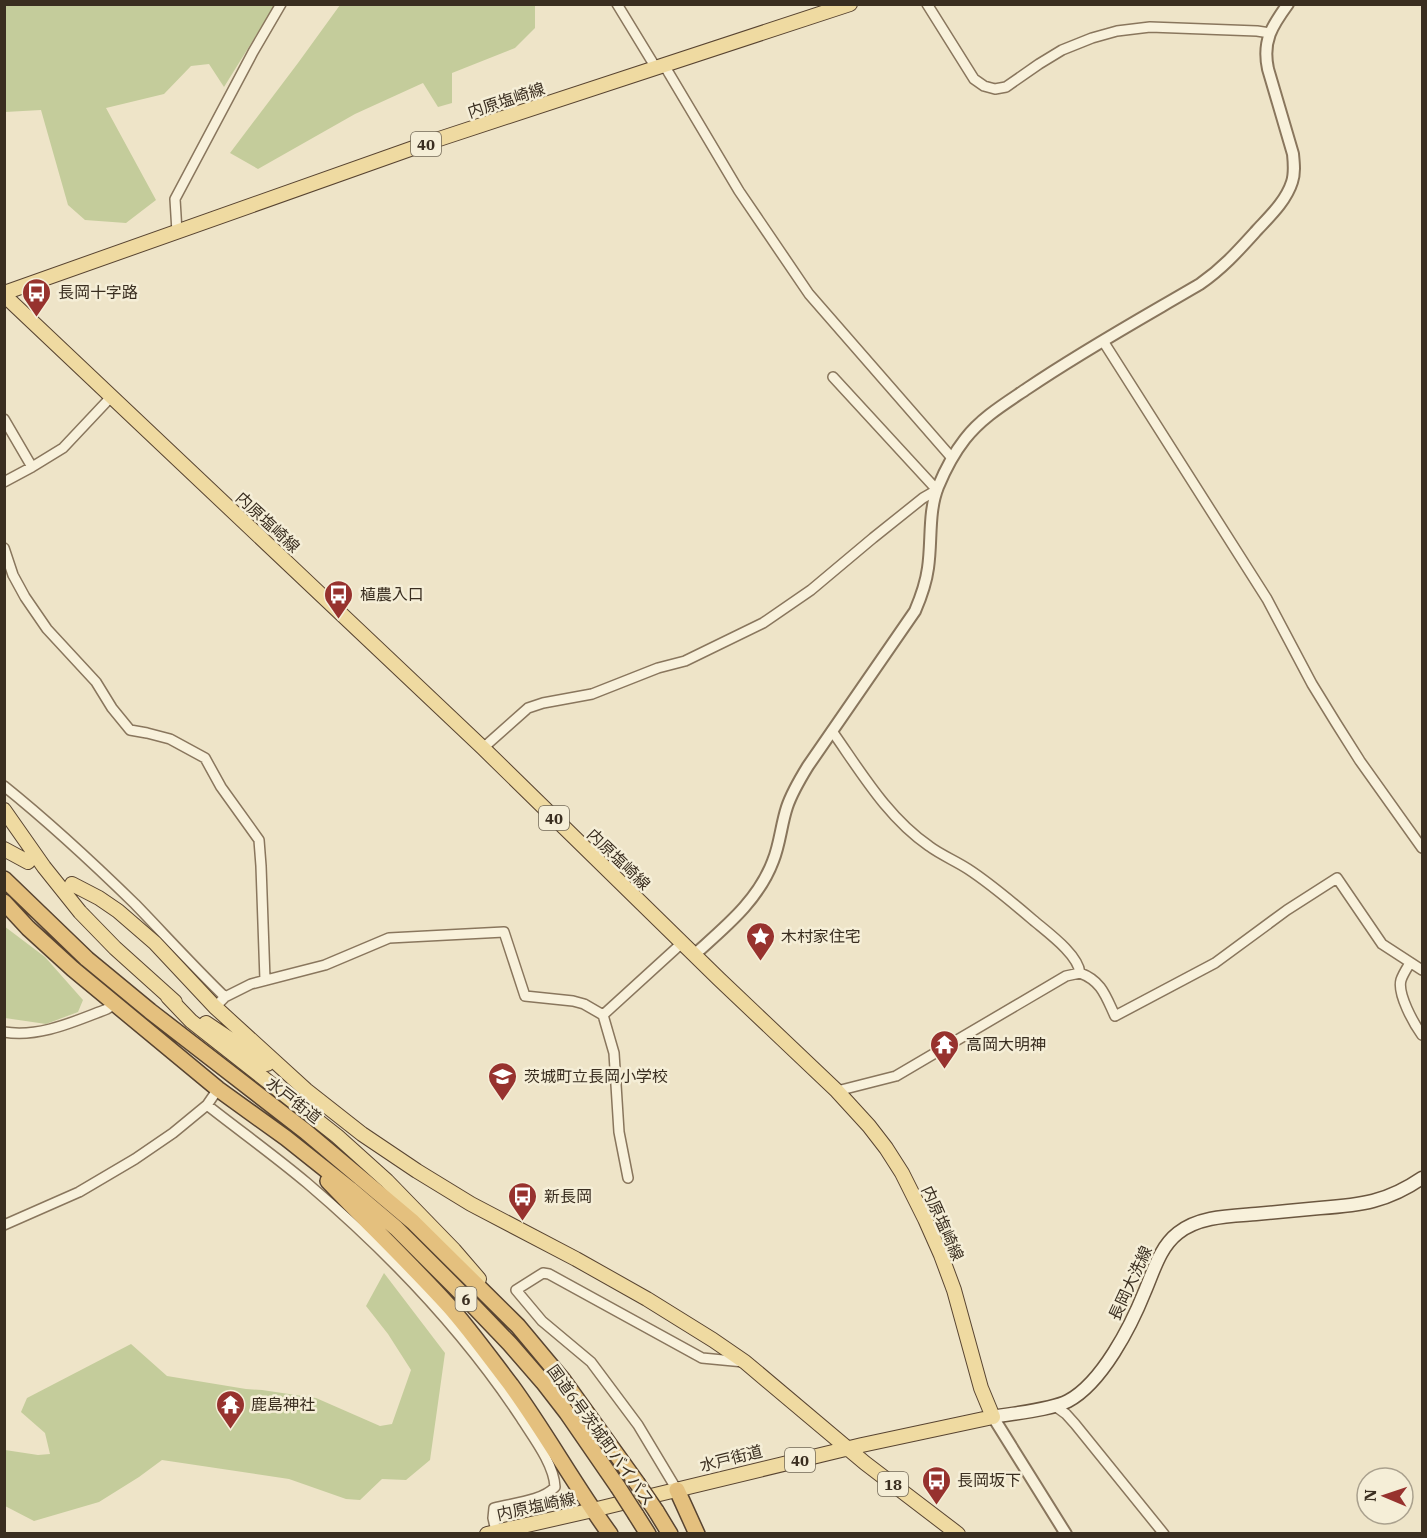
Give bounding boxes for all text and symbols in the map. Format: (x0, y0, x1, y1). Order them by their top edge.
street label: 内原塩崎線 (465, 78, 547, 122)
road number: 40 (411, 132, 441, 156)
bus stop icon: 長岡十字路 (21, 276, 53, 318)
place label: 長岡十字路 (58, 282, 138, 302)
street label: 内原塩崎線 (232, 487, 304, 557)
bus stop icon: 植農入口 (323, 578, 355, 620)
place label: 植農入口 (360, 584, 424, 604)
road number: 40 (539, 806, 569, 830)
street label: 内原塩崎線 (583, 824, 655, 894)
place icon: 木村家住宅 (744, 920, 776, 962)
place label: 木村家住宅 (781, 926, 861, 946)
temple icon: 高岡大明神 (929, 1028, 961, 1070)
place label: 高岡大明神 (966, 1034, 1046, 1054)
school or university icon: 茨城町立長岡小学校 (487, 1060, 519, 1102)
place label: 茨城町立長岡小学校 (524, 1066, 668, 1086)
street label: 水戸街道 (263, 1072, 325, 1128)
bus stop icon: 新長岡 (507, 1180, 539, 1222)
street label: 内原塩崎線 (918, 1182, 968, 1264)
place label: 新長岡 (544, 1186, 592, 1206)
street label: 長岡大洗線 (1104, 1243, 1156, 1323)
road number: 6 (456, 1287, 476, 1311)
street label: 国道6号茨城町バイパス (543, 1361, 659, 1509)
temple icon: 鹿島神社 (214, 1388, 246, 1430)
place label: 鹿島神社 (251, 1394, 315, 1414)
street label: 水戸街道 (698, 1441, 764, 1475)
road number: 40 (785, 1448, 815, 1472)
bus stop icon: 長岡坂下 (920, 1464, 952, 1506)
north arrow (1355, 1466, 1415, 1526)
place label: 長岡坂下 (957, 1470, 1021, 1490)
road number: 18 (878, 1472, 908, 1496)
street label: 内原塩崎線 (495, 1488, 577, 1524)
text: N (1360, 1489, 1380, 1502)

